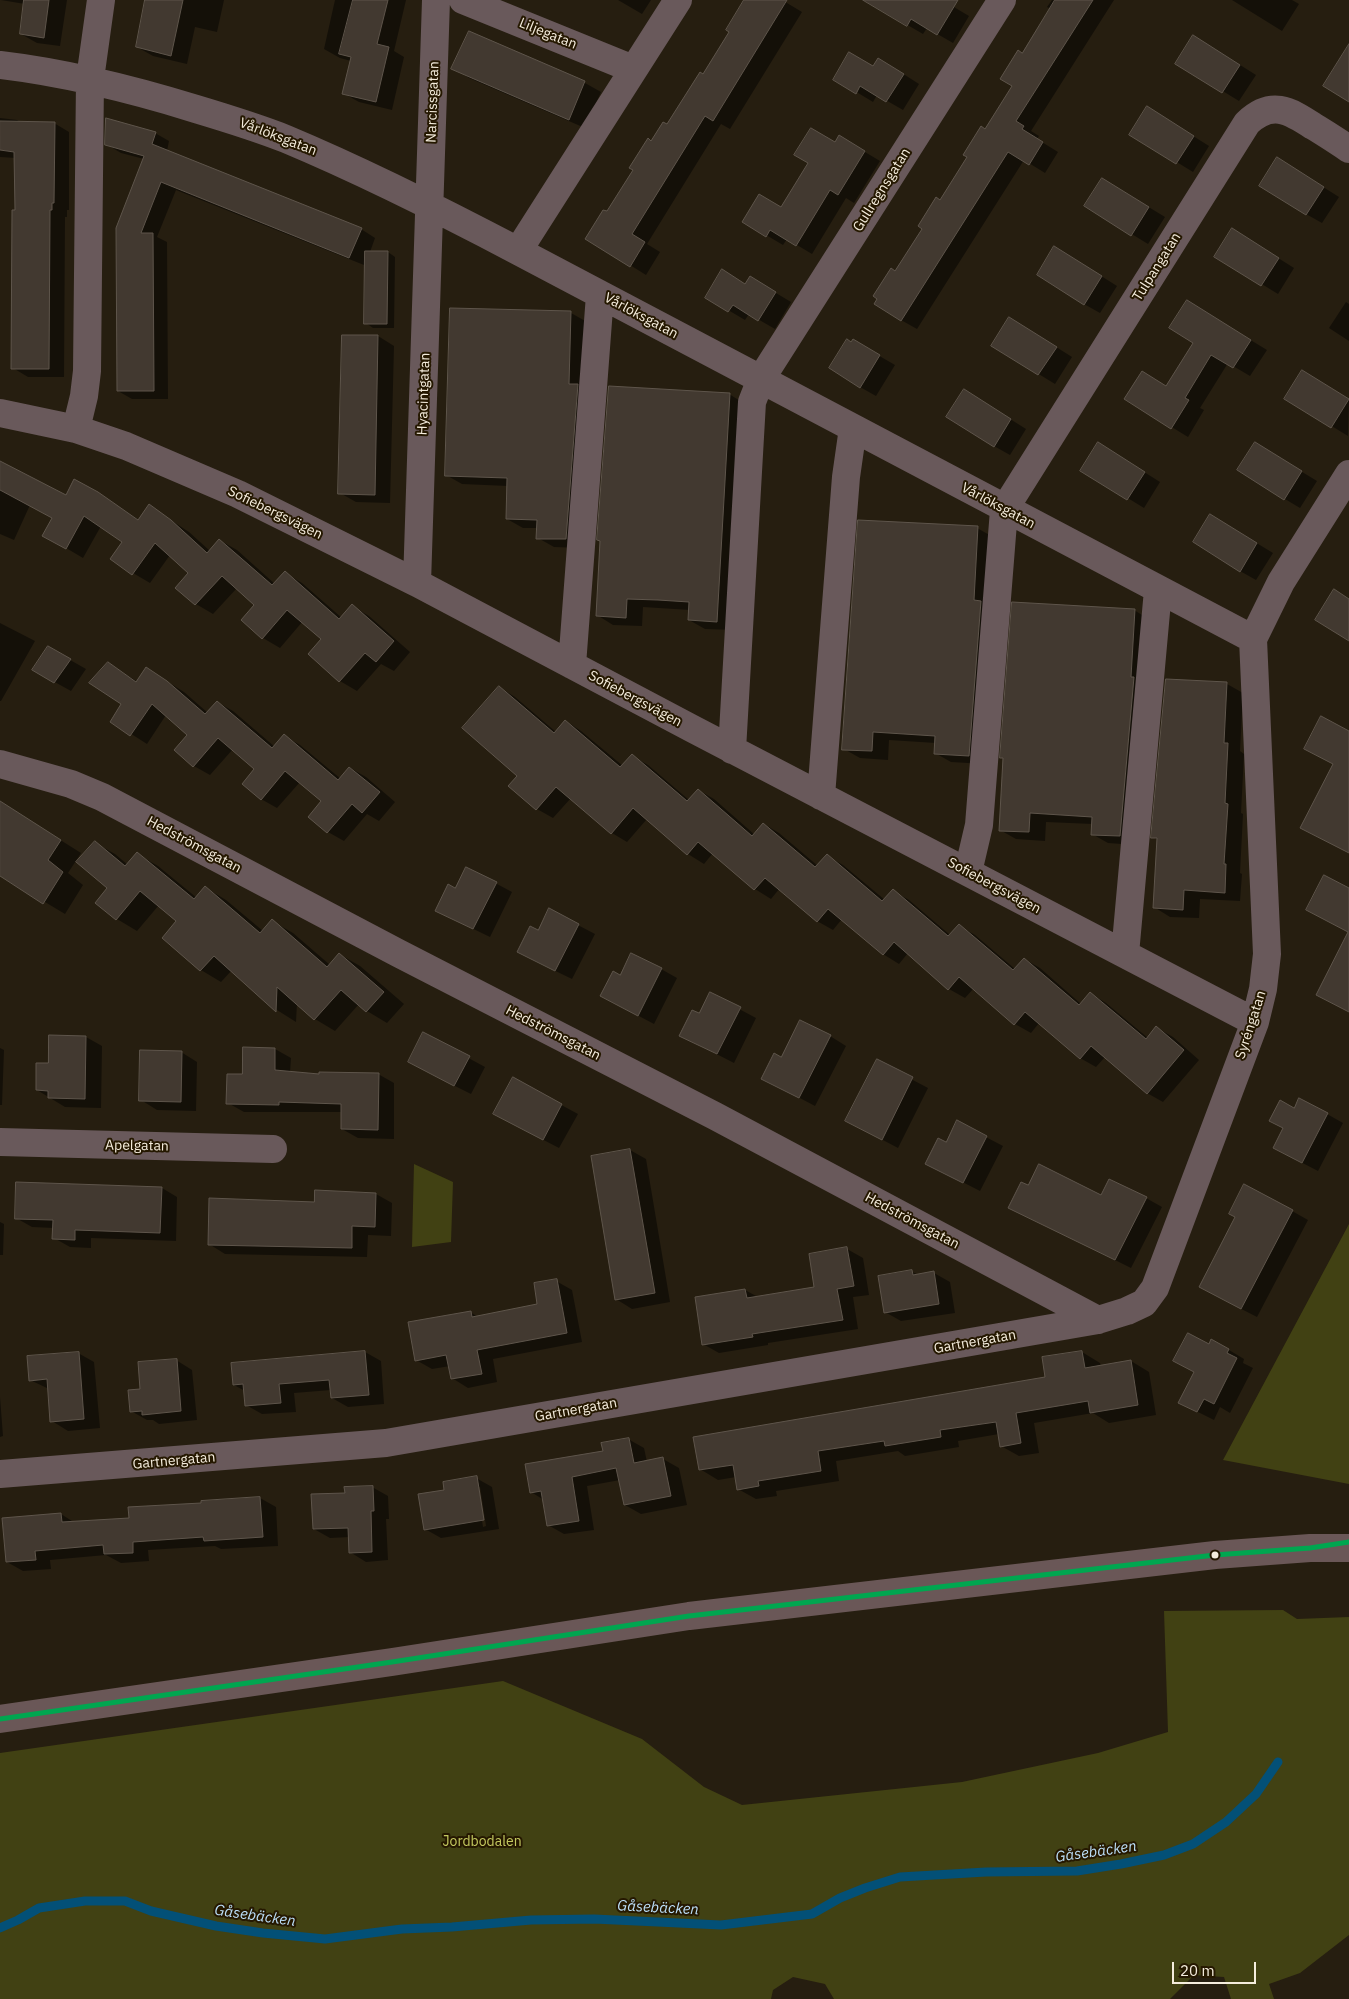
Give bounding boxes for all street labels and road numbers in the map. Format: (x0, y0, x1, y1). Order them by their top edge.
street label: Liljegatan (517, 15, 579, 53)
street label: Narcissgatan (423, 61, 443, 143)
street label: Vårlöksgatan (237, 115, 319, 159)
street label: Gullregnsgatan (850, 145, 914, 235)
street label: Tulpangatan (1129, 230, 1185, 304)
street label: Vårlöksgatan (601, 289, 681, 343)
street label: Hyacintgatan (414, 352, 434, 436)
street label: Vårlöksgatan (958, 479, 1038, 533)
street label: Sofiebergsvägen (225, 483, 325, 543)
street label: Sofiebergsvägen (585, 667, 685, 731)
street label: Hedströmsgatan (144, 813, 244, 877)
street label: Sofiebergsvägen (944, 854, 1044, 918)
street label: Syréngatan (1232, 989, 1270, 1061)
street label: Hedströmsgatan (503, 1002, 603, 1064)
street label: Apelgatan (105, 1137, 169, 1155)
street label: Hedströmsgatan (862, 1189, 962, 1253)
street label: Gartnergatan (933, 1327, 1017, 1357)
street label: Gartnergatan (534, 1395, 618, 1425)
street label: Gartnergatan (132, 1449, 216, 1473)

